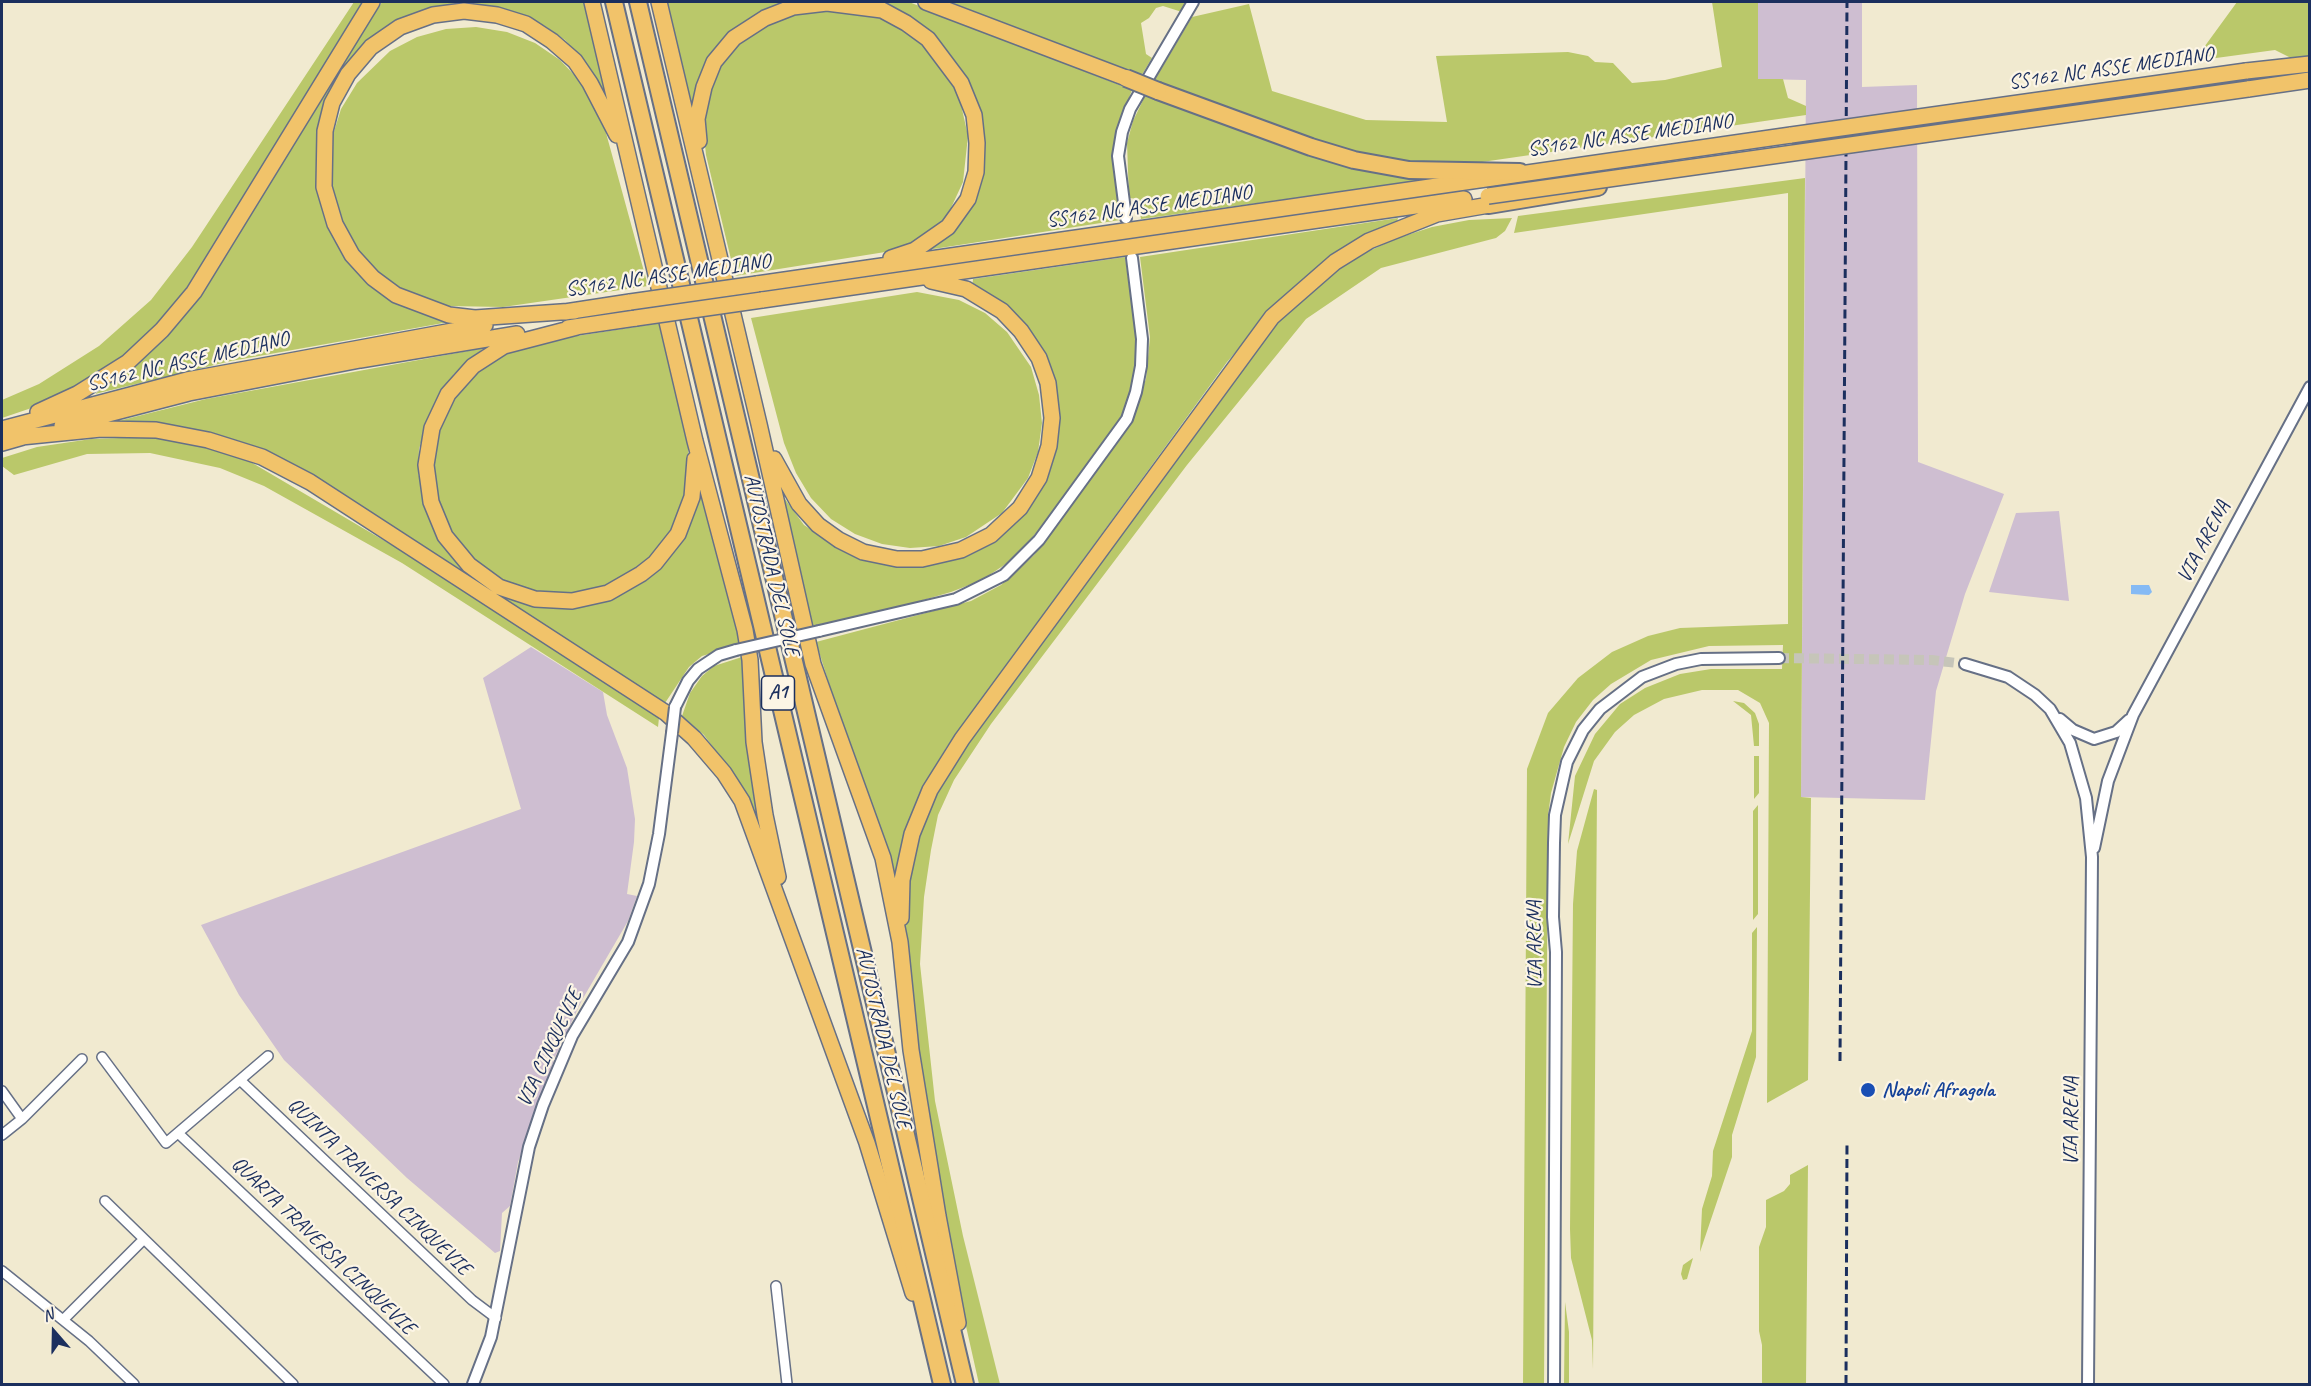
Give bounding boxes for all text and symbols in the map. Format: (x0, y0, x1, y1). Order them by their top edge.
street label: SS162 NC ASSE MEDIANO (2007, 42, 2215, 96)
street label: SS162 NC ASSE MEDIANO (1526, 109, 1734, 163)
street label: SS162 NC ASSE MEDIANO (1045, 180, 1253, 234)
street label: SS162 NC ASSE MEDIANO (564, 249, 772, 303)
street label: SS162 NC ASSE MEDIANO (85, 326, 291, 398)
street label: AUTOSTRADA DEL SOLE (738, 472, 804, 658)
street label: VIA ARENA (2172, 497, 2236, 587)
road number: A1 (762, 676, 794, 710)
street label: VIA ARENA (1522, 900, 1548, 990)
street label: AUTOSTRADA DEL SOLE (850, 945, 916, 1131)
street label: VIA CINQUEVIE (512, 985, 588, 1111)
street label: VIA ARENA (2058, 1076, 2084, 1166)
place label: Napoli Afragola (1882, 1077, 1995, 1103)
marker: Napoli Afragola (1859, 1081, 1877, 1099)
street label: QUINTA TRAVERSA CINQUEVIE (282, 1093, 476, 1281)
street label: QUARTA TRAVERSA CINQUEVIE (226, 1151, 420, 1341)
north arrow (24, 1302, 84, 1362)
text: N (40, 1304, 56, 1326)

